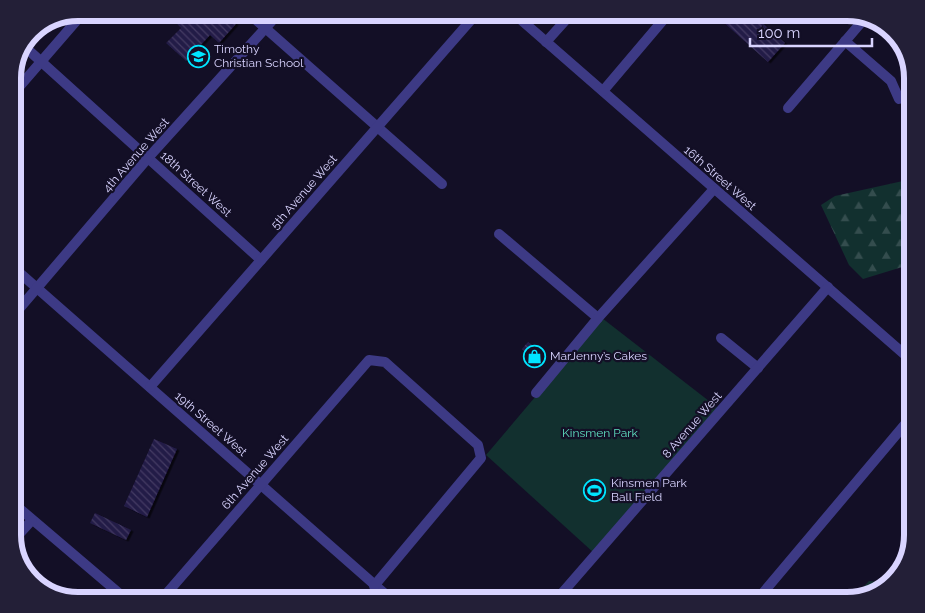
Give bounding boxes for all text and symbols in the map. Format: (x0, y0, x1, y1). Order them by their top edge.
scale bar (750, 15, 872, 47)
text: 100 m (758, 24, 800, 42)
place label: Timothy Christian School (214, 42, 304, 70)
school or university icon: Timothy Christian School (186, 44, 210, 68)
street label: 4th Avenue West (100, 115, 172, 195)
street label: 16th Street West (681, 143, 759, 213)
street label: 18th Street West (158, 148, 234, 220)
street label: 5th Avenue West (268, 152, 340, 232)
shop icon: MarJenny’s Cakes (522, 344, 546, 368)
place label: MarJenny’s Cakes (550, 349, 647, 363)
street label: 19th Street West (172, 389, 250, 459)
street label: 8 Avenue West (659, 389, 725, 461)
park label: Kinsmen Park (562, 426, 639, 440)
street label: 6th Avenue West (219, 432, 291, 512)
place label: Kinsmen Park Ball Field (611, 476, 687, 504)
sports icon: Kinsmen Park Ball Field (583, 478, 607, 502)

